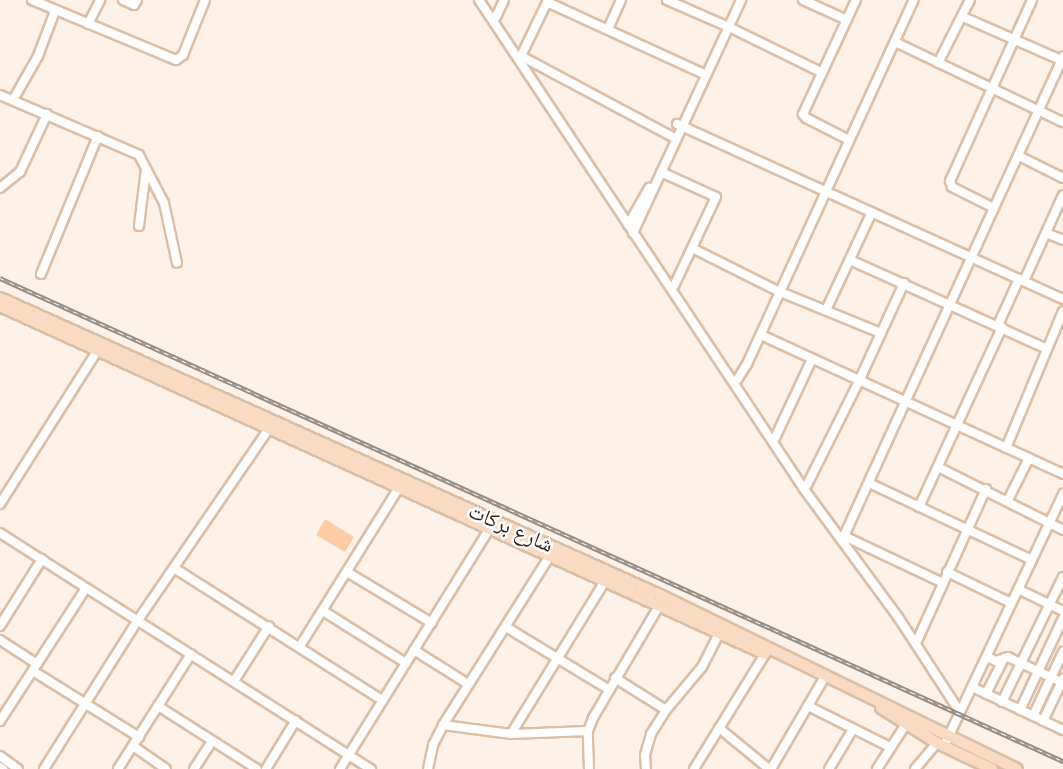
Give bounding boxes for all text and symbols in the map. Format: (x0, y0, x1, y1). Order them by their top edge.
street label: شارع بركات (465, 498, 557, 558)

